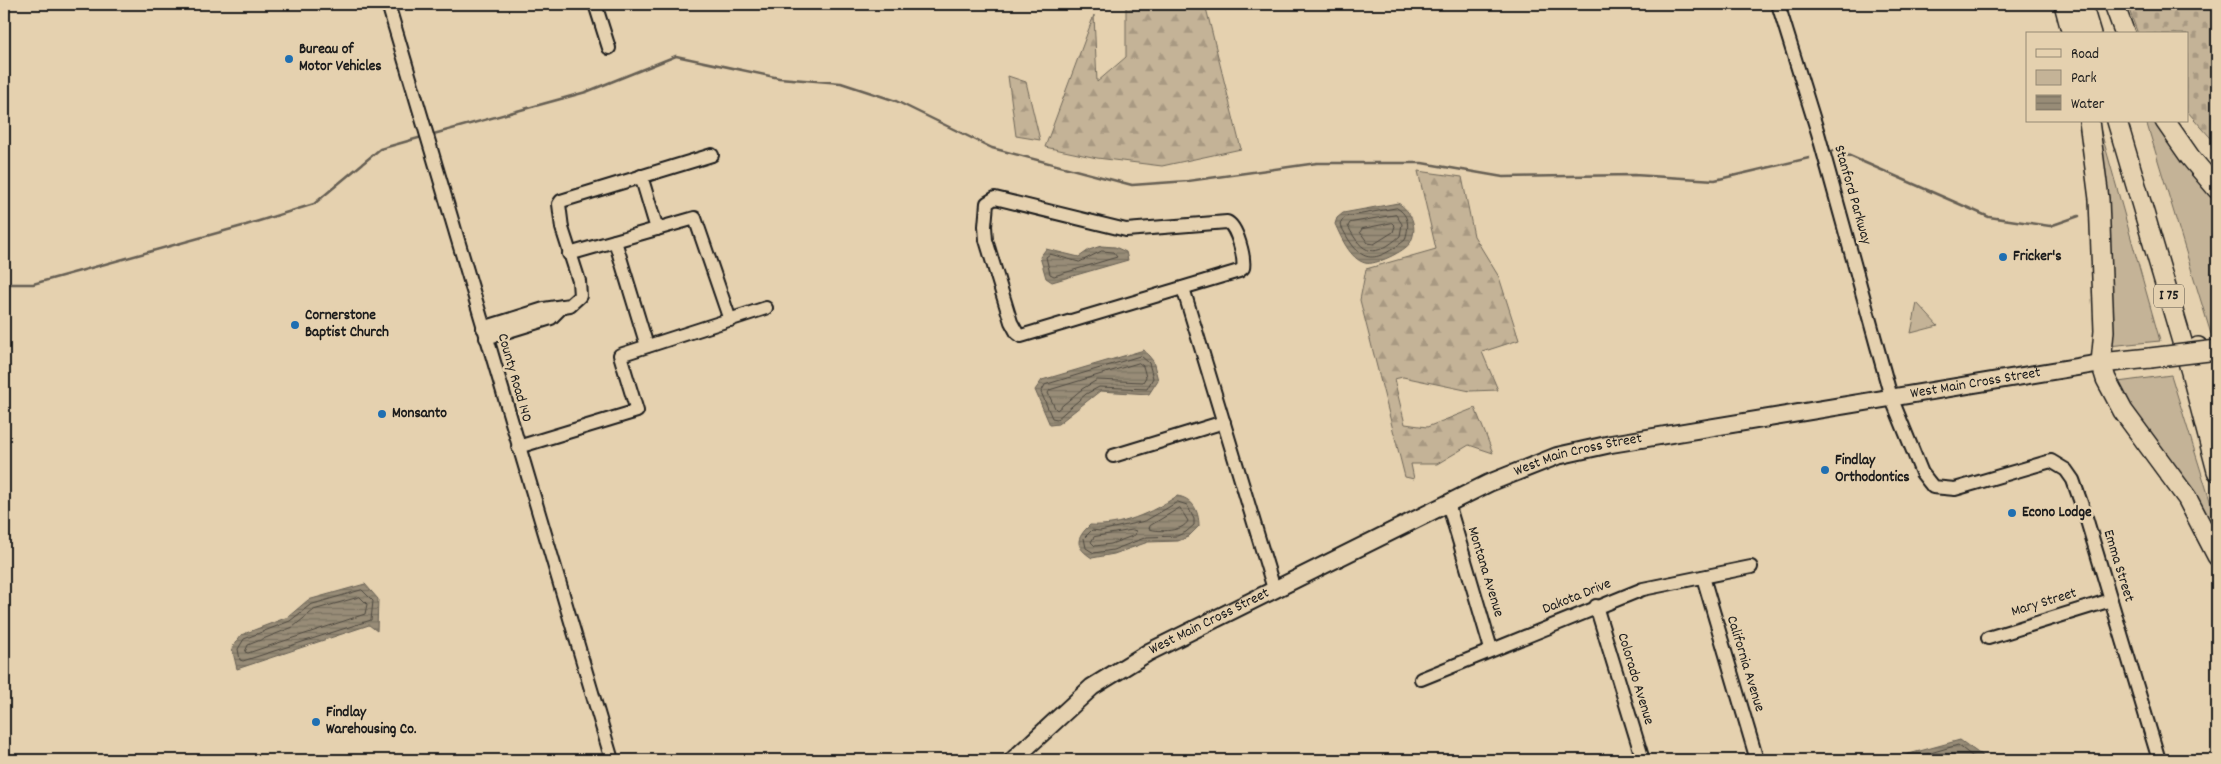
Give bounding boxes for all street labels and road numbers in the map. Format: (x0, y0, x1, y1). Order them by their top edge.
street label: Stanford Parkway (1827, 143, 1877, 248)
road number: I 75 (2154, 284, 2184, 308)
street label: County Road 140 (491, 331, 537, 425)
street label: West Main Cross Street (1909, 362, 2043, 405)
street label: West Main Cross Street (1511, 428, 1644, 483)
street label: Montana Avenue (1461, 524, 1509, 620)
street label: Emma Street (2097, 527, 2140, 605)
street label: Dakota Drive (1539, 573, 1615, 621)
street label: West Main Cross Street (1146, 583, 1274, 661)
street label: Mary Street (2009, 583, 2080, 623)
street label: California Avenue (1720, 613, 1770, 715)
street label: Colorado Avenue (1611, 630, 1660, 728)

